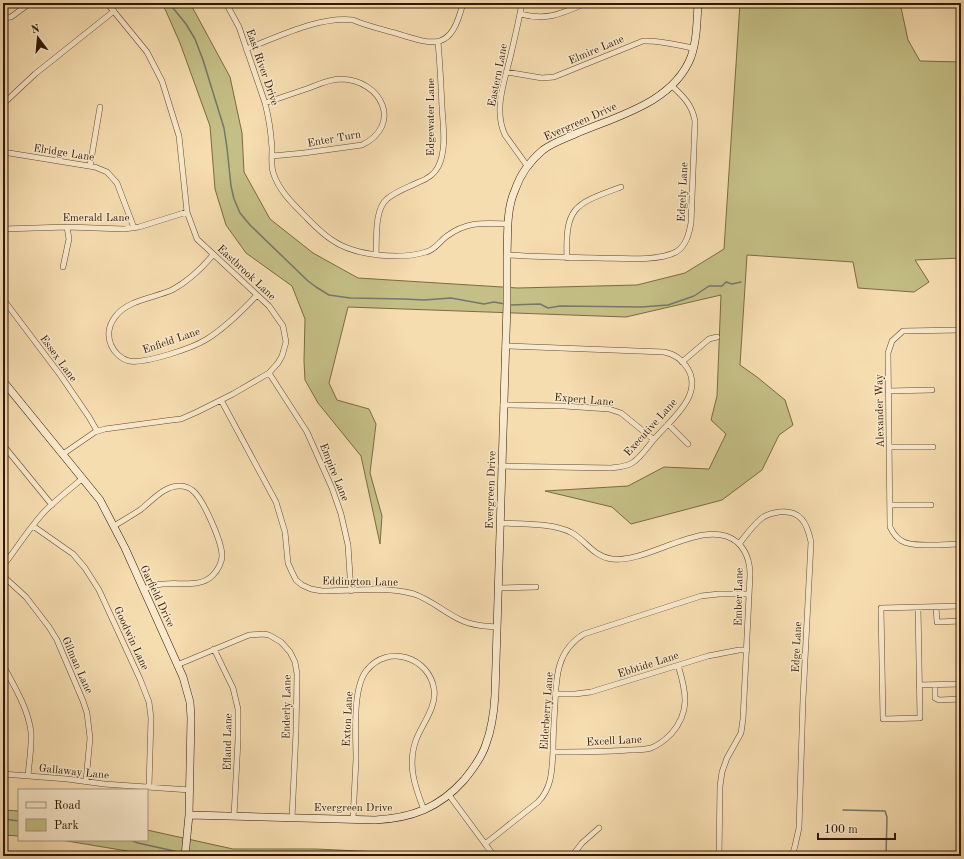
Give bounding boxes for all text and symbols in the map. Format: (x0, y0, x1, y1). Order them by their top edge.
north arrow (18, 18, 58, 58)
text: N (30, 23, 42, 36)
street label: East River Drive (243, 28, 280, 107)
street label: Elmire Lane (567, 34, 626, 67)
street label: Eastern Lane (487, 43, 510, 108)
street label: Edgewater Lane (426, 78, 437, 156)
street label: Evergreen Drive (543, 101, 619, 143)
street label: Enter Turn (307, 129, 362, 150)
street label: Elridge Lane (32, 143, 95, 164)
street label: Edgely Lane (676, 162, 691, 222)
street label: Emerald Lane (63, 213, 129, 224)
street label: Eastbrook Lane (215, 243, 277, 303)
street label: Enfield Lane (141, 326, 202, 356)
street label: Essex Lane (37, 333, 78, 384)
street label: Alexander Way (874, 374, 887, 448)
street label: Expert Lane (554, 392, 614, 409)
street label: Executive Lane (623, 397, 680, 459)
street label: Empire Lane (317, 442, 350, 503)
street label: Evergreen Drive (485, 451, 498, 529)
street label: Garfield Drive (138, 564, 176, 629)
street label: Ember Lane (733, 568, 746, 626)
street label: Eddington Lane (322, 576, 398, 589)
street label: Goodwin Lane (111, 605, 150, 672)
street label: Edge Lane (791, 621, 804, 673)
street label: Gilman Lane (59, 636, 94, 696)
street label: Ebbtide Lane (617, 650, 680, 680)
street label: Elderberry Lane (539, 672, 556, 751)
street label: Enderly Lane (281, 675, 294, 739)
street label: Exton Lane (342, 691, 355, 747)
street label: Efland Lane (222, 713, 235, 771)
street label: Excell Lane (586, 735, 642, 748)
street label: Gallaway Lane (38, 763, 110, 782)
legend (18, 789, 148, 841)
text: Road (54, 800, 81, 812)
street label: Evergreen Drive (314, 803, 392, 814)
scale bar (818, 815, 895, 841)
text: Park (54, 820, 79, 832)
text: 100 m (824, 824, 858, 836)

